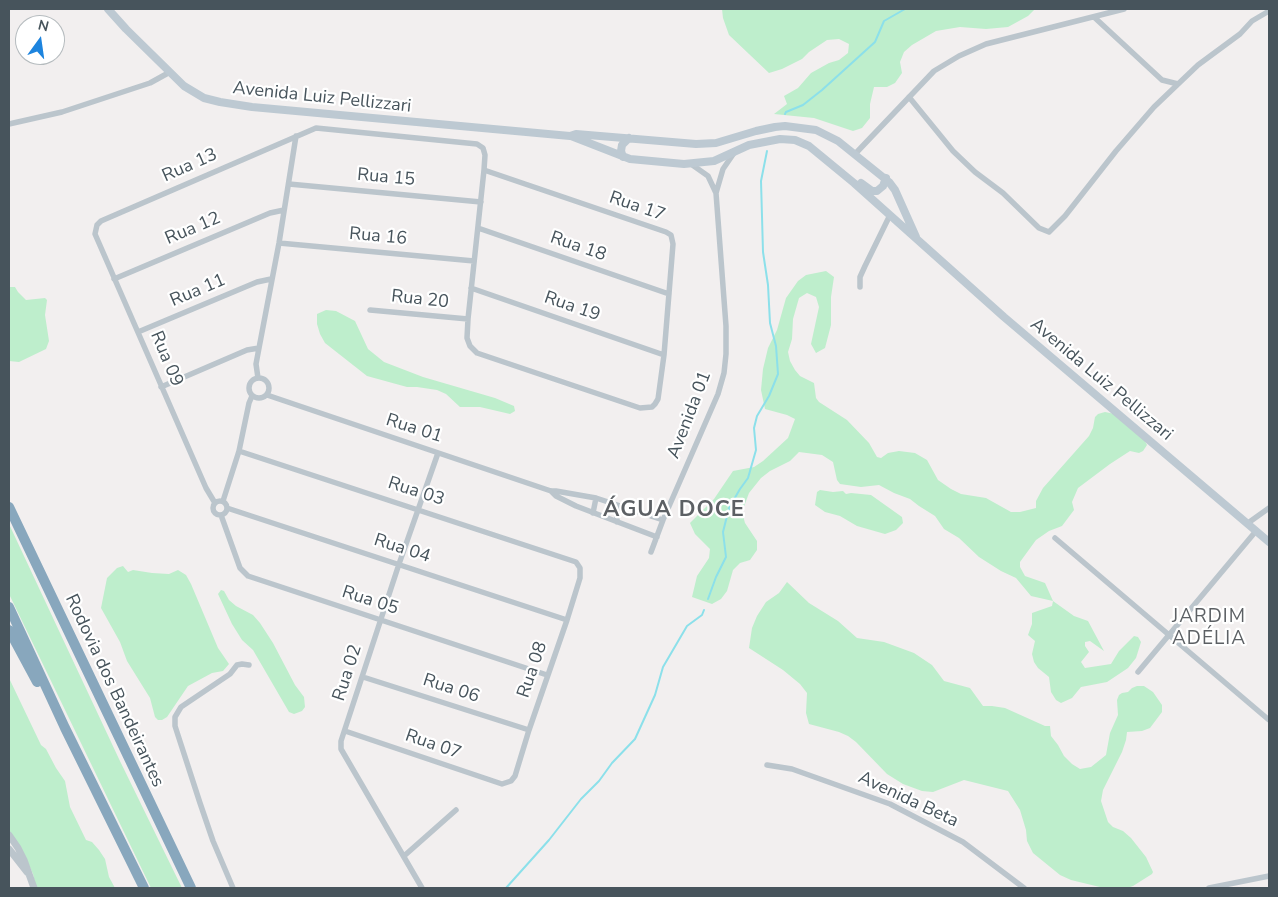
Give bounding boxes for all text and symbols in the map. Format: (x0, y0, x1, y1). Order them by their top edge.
north arrow (15, 15, 65, 65)
text: N (36, 15, 51, 36)
street label: Avenida Luiz Pellizzari (232, 78, 412, 118)
street label: Rua 13 (159, 144, 221, 188)
street label: Rua 15 (356, 165, 416, 191)
street label: Rua 17 (606, 187, 668, 227)
street label: Rua 12 (162, 208, 224, 250)
street label: Rua 16 (348, 224, 408, 250)
street label: Rua 18 (547, 227, 609, 267)
street label: Rua 11 (167, 270, 229, 312)
street label: Rua 20 (390, 286, 450, 314)
street label: Rua 19 (541, 287, 603, 327)
street label: Avenida Luiz Pellizzari (1025, 314, 1177, 446)
street label: Rua 09 (145, 328, 187, 390)
street label: Avenida 01 (663, 368, 717, 462)
street label: Rua 01 (383, 410, 445, 448)
street label: Rua 03 (385, 473, 447, 511)
district label: ÁGUA DOCE (602, 498, 746, 524)
street label: Rua 04 (371, 530, 433, 568)
street label: Rua 05 (339, 582, 401, 620)
street label: Rodovia dos Bandeirantes (60, 591, 168, 791)
district label: JARDIM ADÉLIA (1171, 606, 1247, 650)
street label: Rua 08 (513, 639, 553, 701)
street label: Rua 02 (329, 642, 367, 704)
street label: Rua 06 (420, 670, 482, 708)
street label: Rua 07 (402, 725, 464, 765)
street label: Avenida Beta (854, 767, 962, 833)

